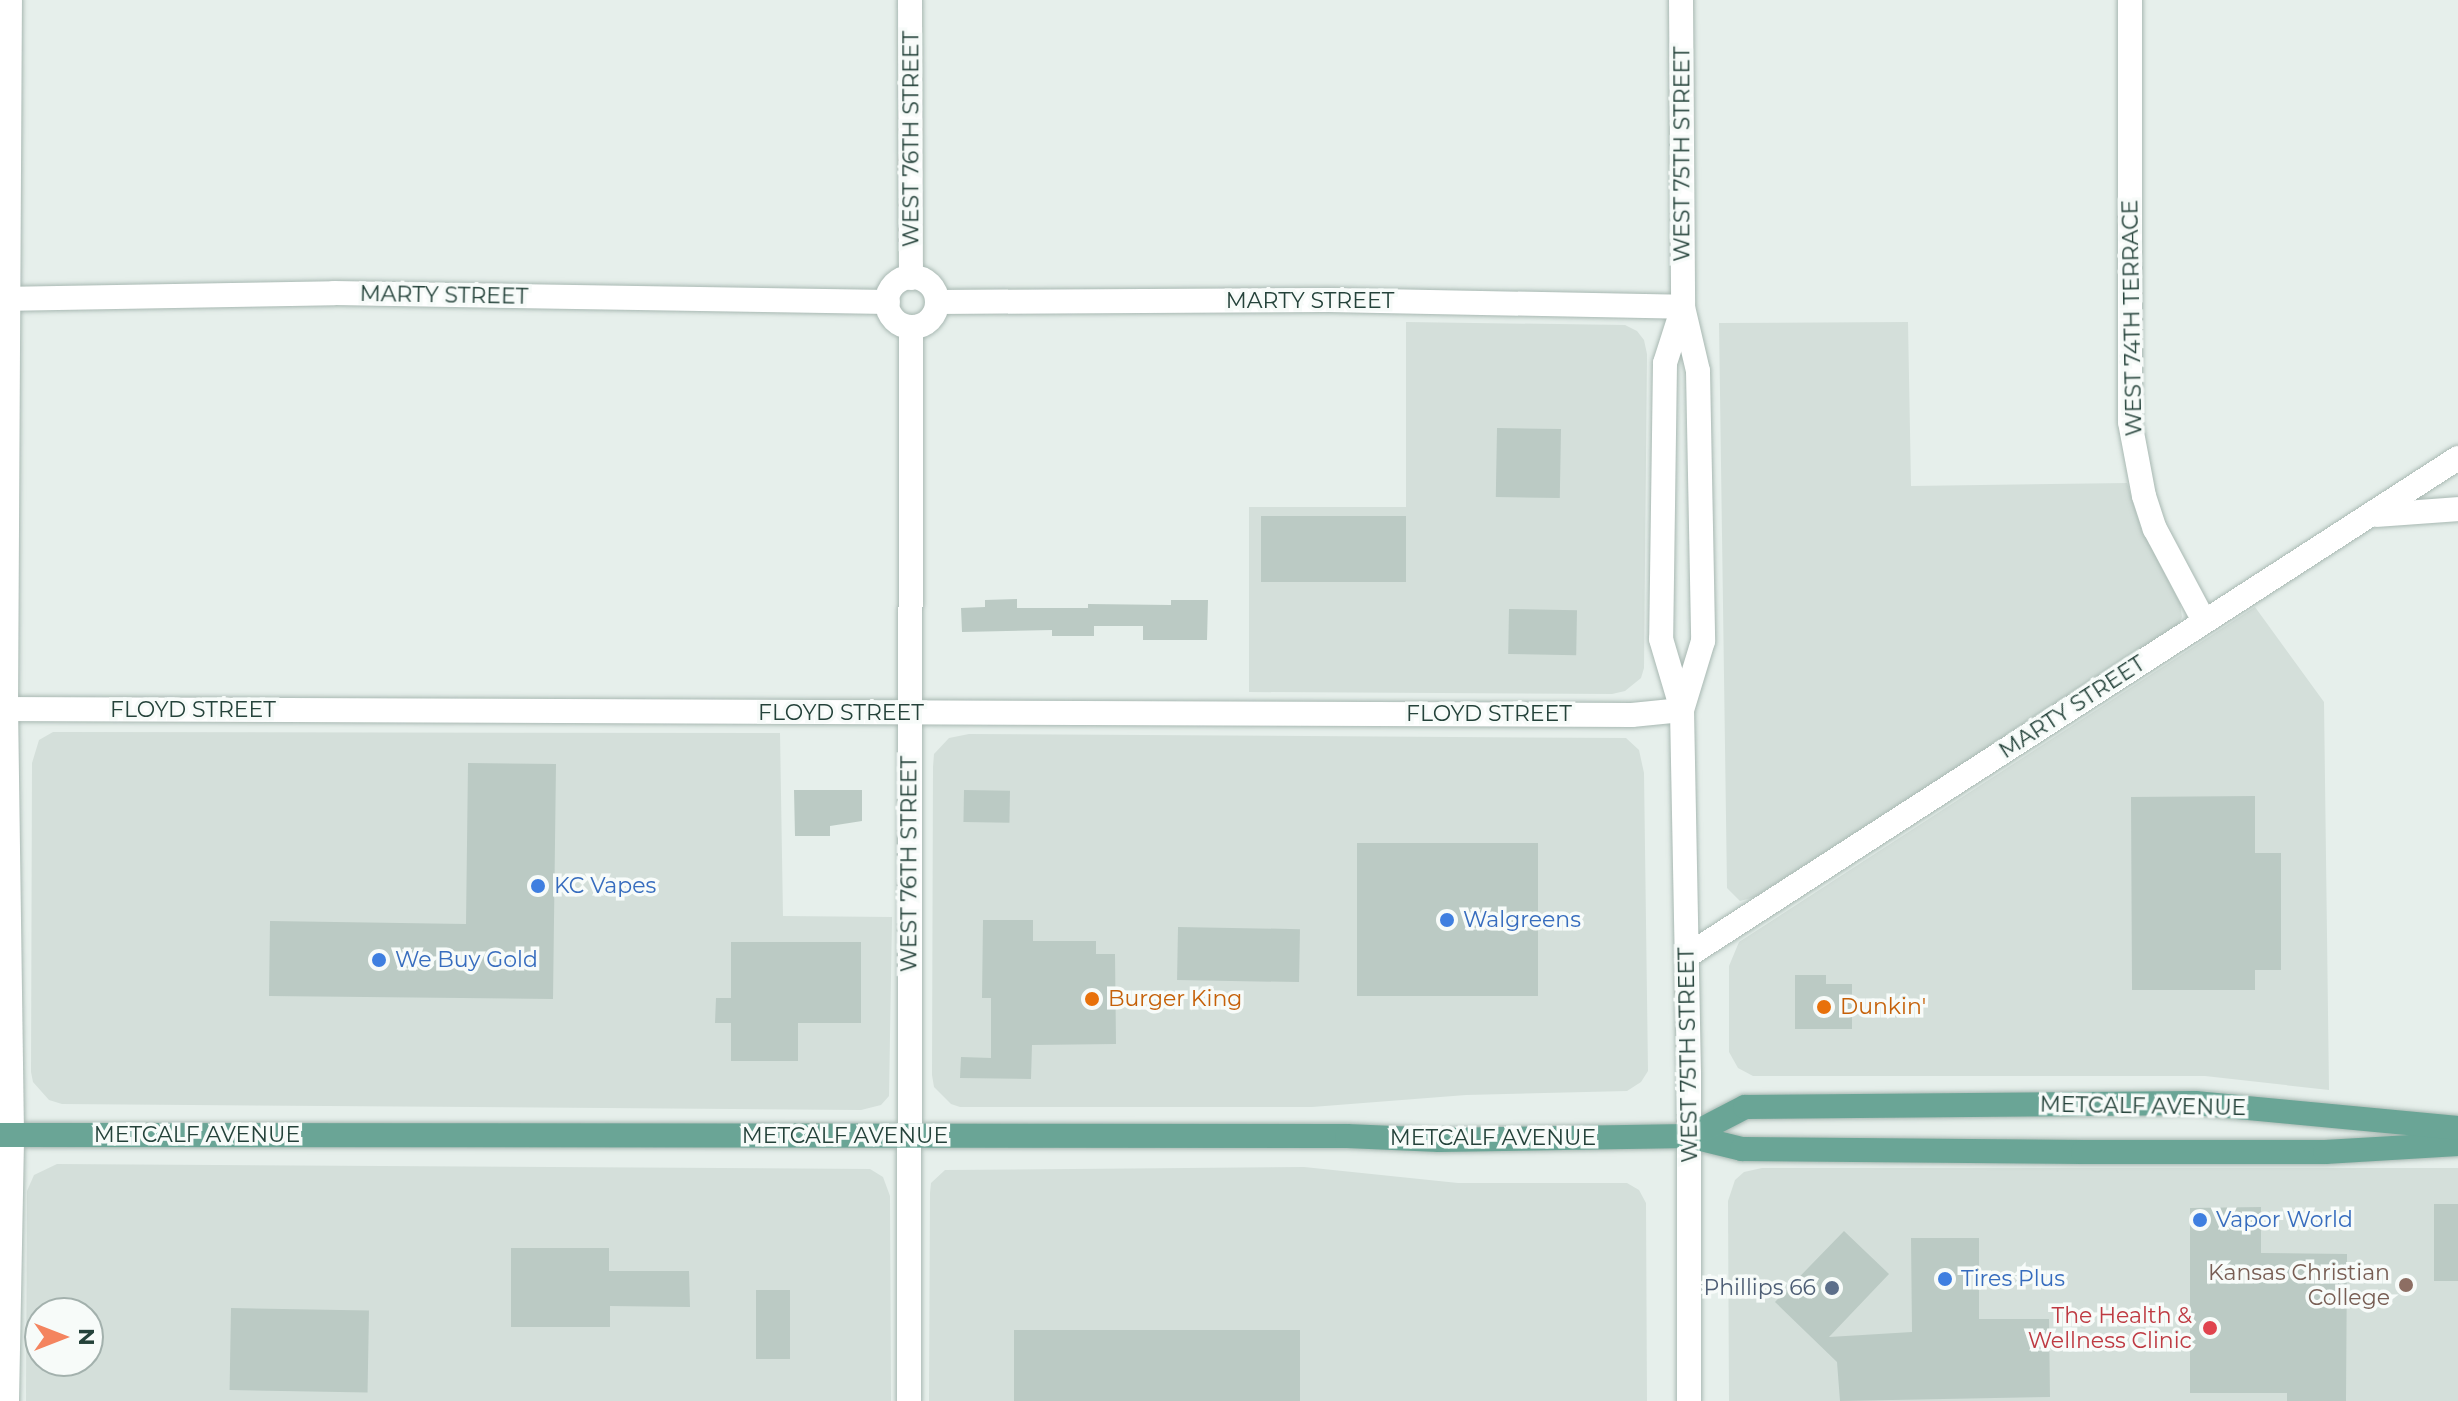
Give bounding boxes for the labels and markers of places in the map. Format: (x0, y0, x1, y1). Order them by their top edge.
place label: KC Vapes (554, 873, 656, 899)
marker: KC Vapes (529, 877, 547, 895)
place label: Walgreens (1463, 907, 1581, 933)
marker: Walgreens (1438, 911, 1456, 929)
place label: We Buy Gold (395, 947, 538, 973)
marker: We Buy Gold (370, 951, 388, 969)
place label: Burger King (1108, 986, 1242, 1012)
marker: Burger King (1083, 990, 1101, 1008)
place label: Dunkin' (1840, 994, 1926, 1020)
marker: Dunkin' (1815, 998, 1833, 1016)
place label: Vapor World (2216, 1207, 2353, 1233)
marker: Vapor World (2191, 1211, 2209, 1229)
place label: Kansas Christian College (2208, 1259, 2390, 1310)
place label: Tires Plus (1961, 1266, 2065, 1292)
marker: Tires Plus (1936, 1270, 1954, 1288)
place label: Phillips 66 (1703, 1275, 1816, 1301)
marker: Kansas Christian College (2397, 1276, 2415, 1294)
marker: Phillips 66 (1823, 1279, 1841, 1297)
place label: The Health & Wellness Clinic (2028, 1302, 2192, 1354)
marker: The Health & Wellness Clinic (2199, 1317, 2221, 1339)

